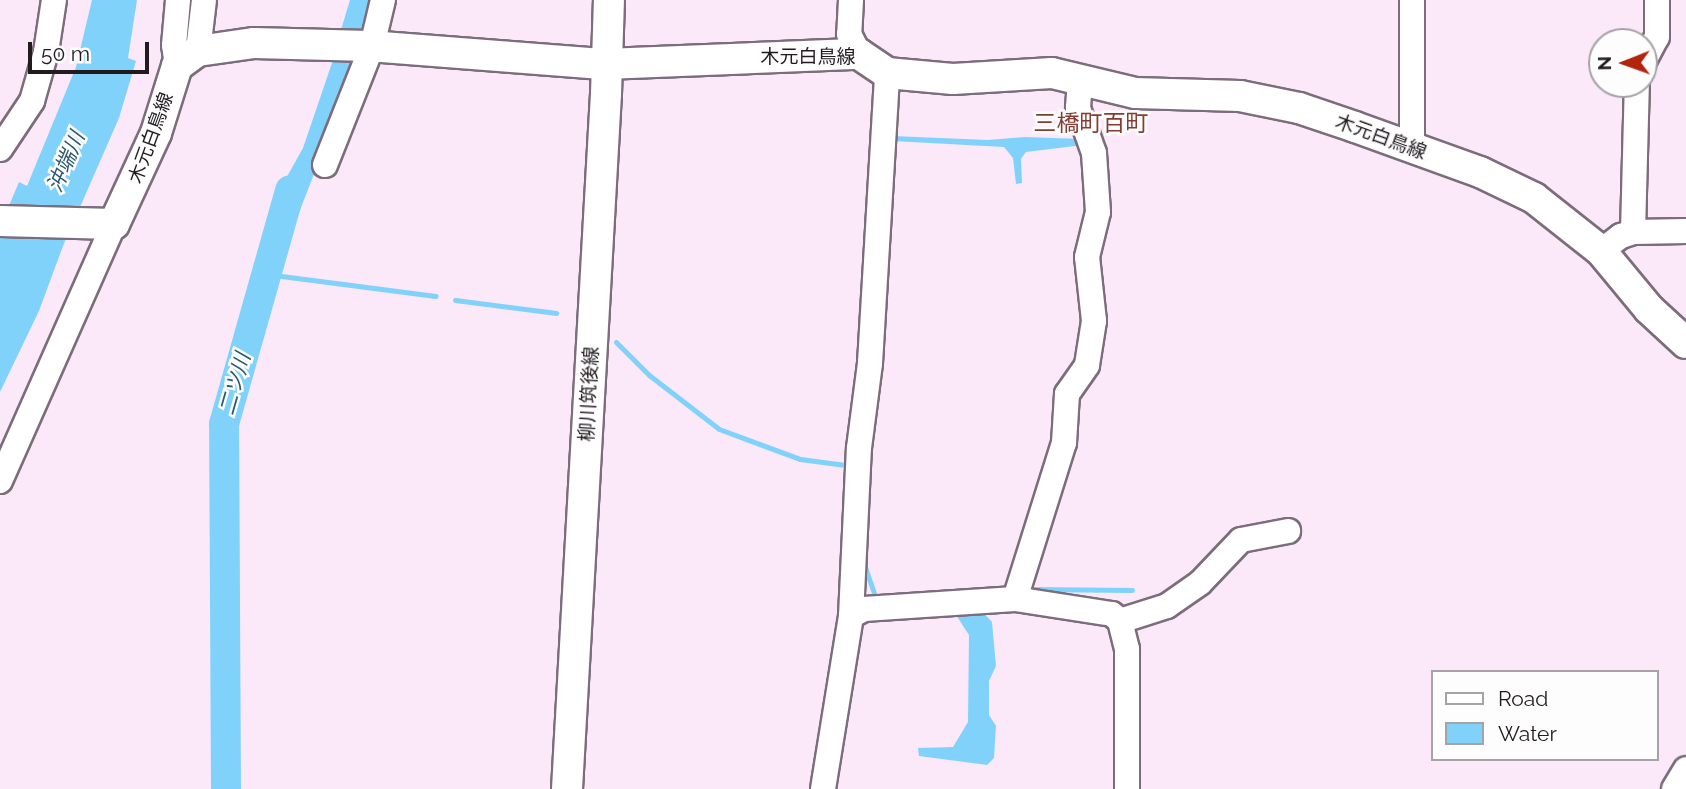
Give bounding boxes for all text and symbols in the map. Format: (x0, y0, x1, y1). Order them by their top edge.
scale bar (32, 28, 152, 72)
north arrow (1588, 28, 1658, 98)
text: 50 m (41, 41, 90, 66)
street label: 木元白鳥線 (761, 46, 855, 68)
text: N (1593, 56, 1615, 71)
street label: 木元白鳥線 (124, 89, 178, 187)
district label: 三橋町百町 (1034, 109, 1148, 137)
street label: 木元白鳥線 (1332, 110, 1430, 164)
water label: 沖端川 (42, 128, 90, 196)
street label: 柳川筑後線 (575, 346, 603, 442)
water label: 二ツ川 (214, 350, 256, 418)
legend (1430, 670, 1658, 761)
text: Road (1498, 686, 1548, 711)
text: Water (1498, 721, 1557, 746)

